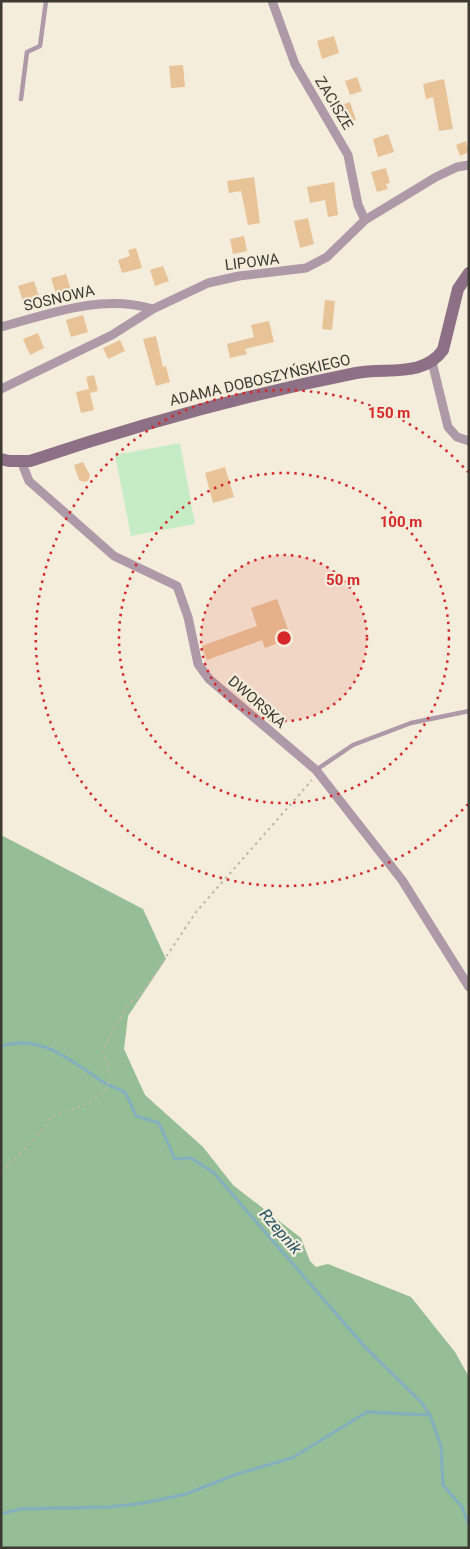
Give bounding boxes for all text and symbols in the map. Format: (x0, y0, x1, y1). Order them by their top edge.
street label: ZACISZE (311, 73, 357, 133)
street label: LIPOWA (224, 250, 280, 274)
street label: SOSNOWA (22, 281, 96, 315)
street label: ADAMA DOBOSZYŃSKIEGO (168, 350, 352, 410)
text: 150 m (368, 404, 410, 422)
text: 100 m (380, 513, 422, 531)
text: 50 m (326, 571, 360, 589)
centre of rings (275, 629, 293, 647)
street label: DWORSKA (224, 672, 290, 732)
water label: Rzepnik (256, 1205, 306, 1259)

